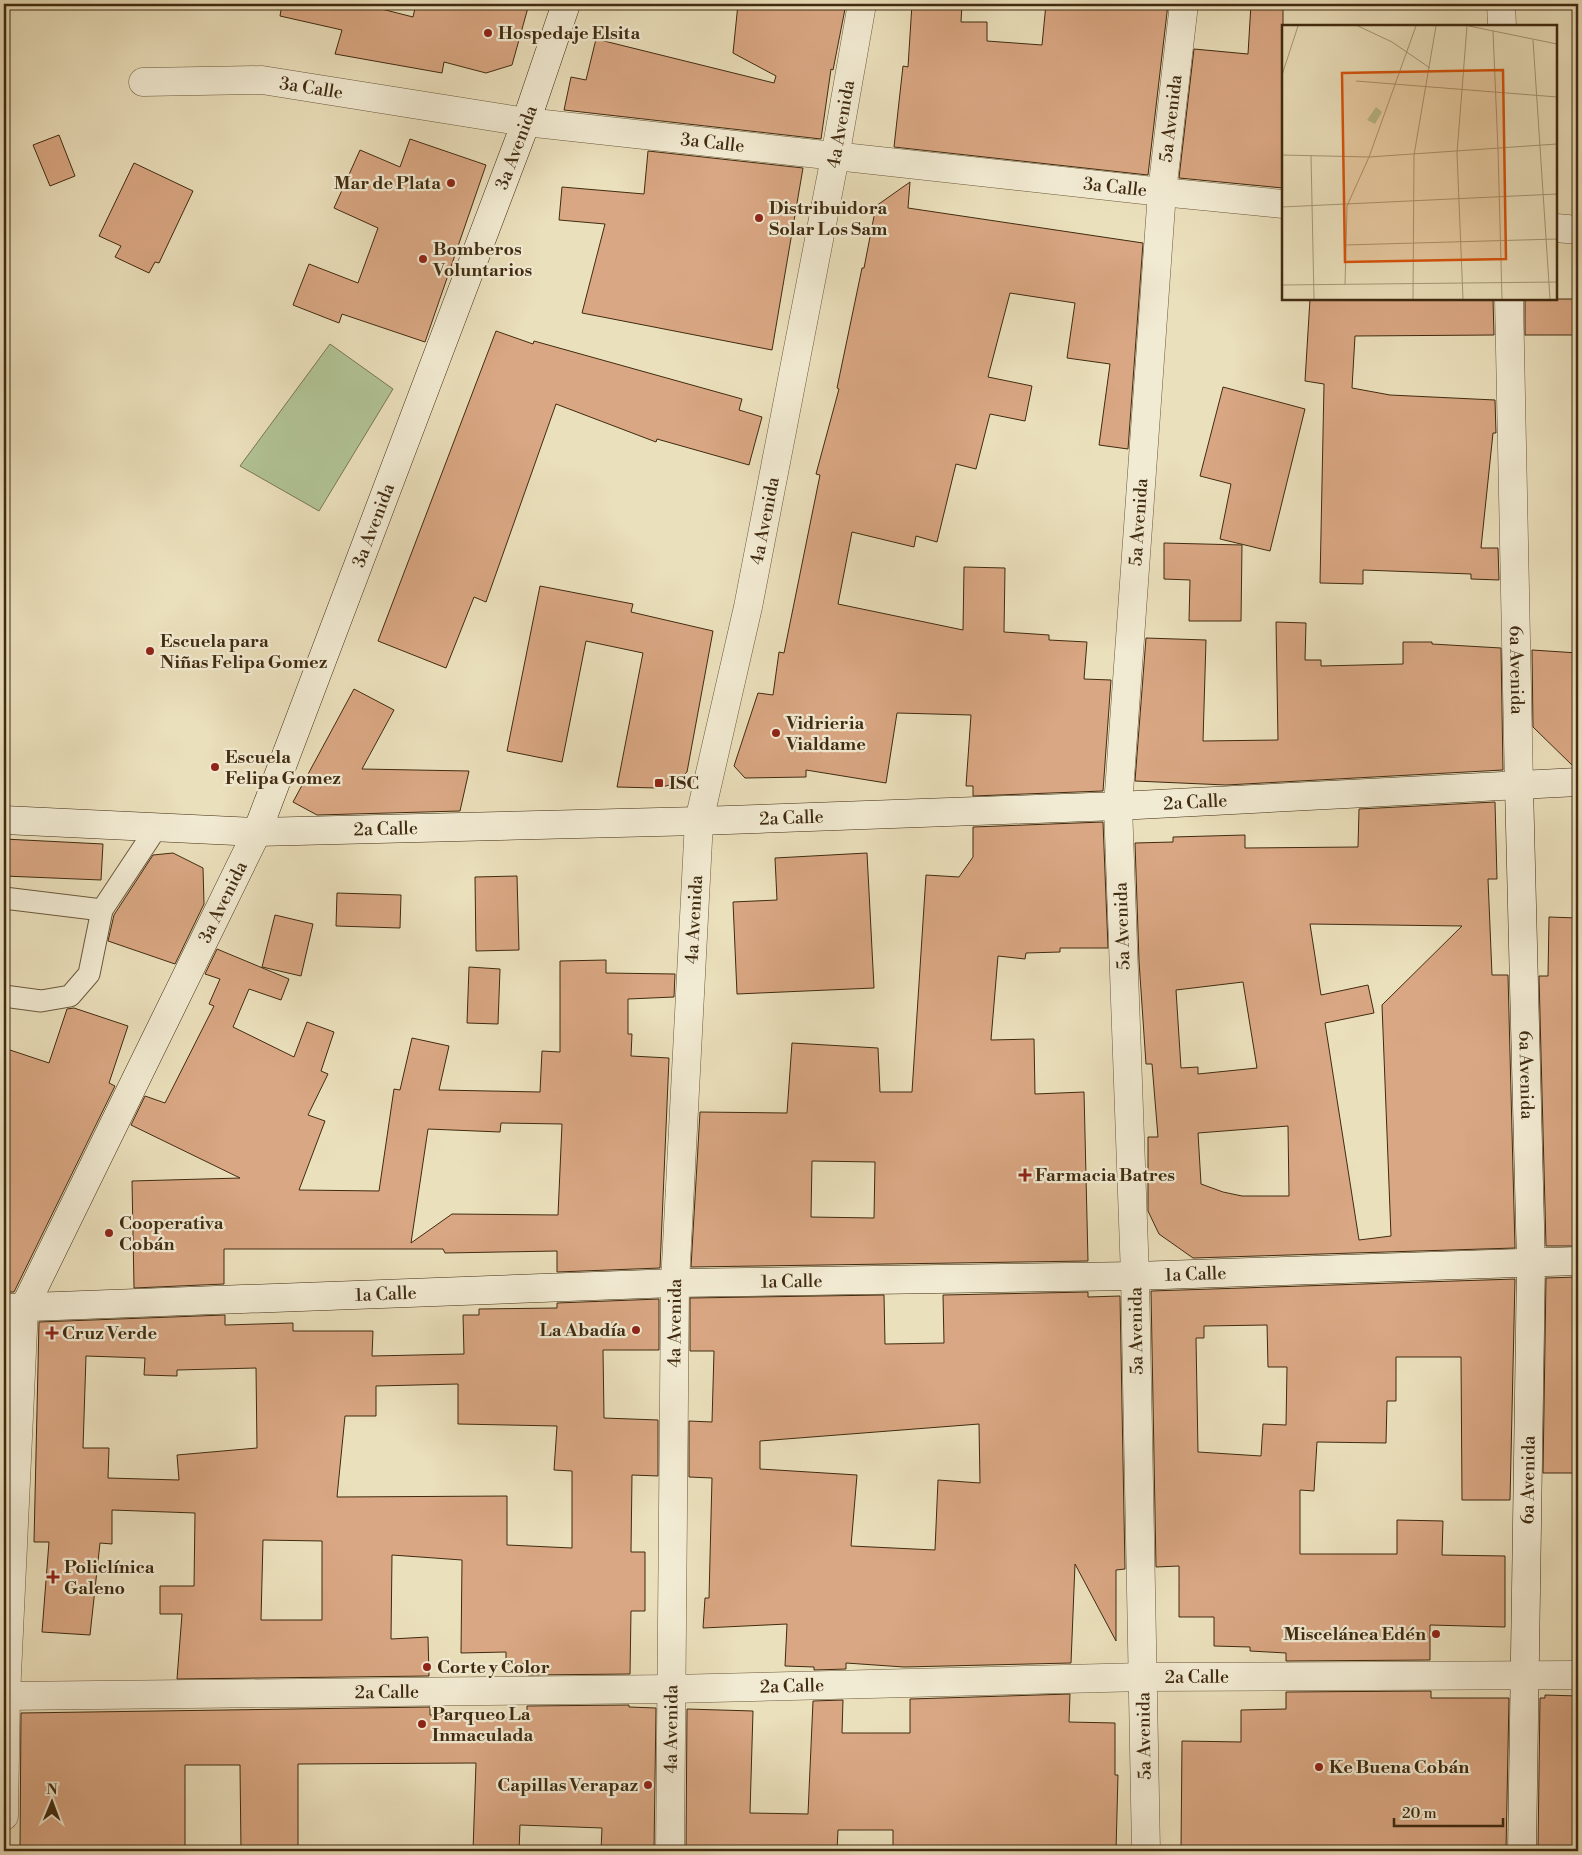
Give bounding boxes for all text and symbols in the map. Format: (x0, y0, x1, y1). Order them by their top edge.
place label: Hospedaje Elsita (498, 22, 640, 45)
inset map (1282, 25, 1557, 300)
marker: Hospedaje Elsita (482, 27, 494, 39)
street label: 3a Calle (278, 72, 345, 105)
street label: 5a Avenida (1155, 73, 1188, 164)
street label: 4a Avenida (822, 77, 861, 170)
street label: 3a Avenida (490, 102, 543, 193)
street label: 3a Calle (679, 128, 746, 158)
place label: Mar de Plata (334, 172, 441, 195)
street label: 3a Calle (1082, 172, 1148, 202)
marker: Mar de Plata (445, 177, 457, 189)
place label: Distribuidora Solar Los Sam (769, 197, 888, 241)
marker: Distribuidora Solar Los Sam (753, 212, 765, 224)
place label: Bomberos Voluntarios (432, 238, 533, 282)
marker: Bomberos Voluntarios (417, 253, 429, 265)
street label: 4a Avenida (745, 474, 785, 567)
street label: 5a Avenida (1124, 477, 1154, 567)
street label: 3a Avenida (347, 479, 400, 571)
street label: 6a Avenida (1504, 625, 1529, 716)
place label: Escuela para Niñas Felipa Gomez (160, 630, 328, 674)
marker: Escuela para Niñas Felipa Gomez (144, 645, 156, 657)
place label: Vidrieria Vialdame (785, 712, 866, 756)
marker: Vidrieria Vialdame (770, 727, 782, 739)
place label: Escuela Felipa Gomez (225, 746, 341, 790)
marker: Escuela Felipa Gomez (209, 761, 221, 773)
place label: ISC (669, 772, 699, 795)
marker: ISC (653, 777, 665, 789)
street label: 2a Calle (1163, 789, 1228, 816)
street label: 2a Calle (759, 806, 824, 831)
street label: 2a Calle (353, 817, 418, 842)
street label: 3a Avenida (193, 857, 253, 947)
street label: 4a Avenida (681, 874, 708, 964)
street label: 5a Avenida (1109, 881, 1136, 970)
street label: 6a Avenida (1513, 1030, 1538, 1121)
place label: Farmacia Batres (1035, 1164, 1175, 1187)
marker: Farmacia Batres (1019, 1169, 1031, 1181)
place label: Cooperativa Cobán (119, 1212, 224, 1256)
marker: Cooperativa Cobán (103, 1227, 115, 1239)
street label: 1a Calle (1164, 1262, 1227, 1287)
street label: 1a Calle (760, 1270, 823, 1294)
street label: 4a Avenida (663, 1278, 687, 1368)
street label: 1a Calle (354, 1282, 417, 1307)
street label: 5a Avenida (1124, 1286, 1149, 1375)
place label: La Abadía (540, 1319, 626, 1342)
place label: Cruz Verde (62, 1322, 158, 1345)
marker: La Abadía (630, 1324, 642, 1336)
marker: Cruz Verde (46, 1327, 58, 1339)
street label: 6a Avenida (1516, 1434, 1541, 1525)
place label: Policlínica Galeno (64, 1556, 155, 1600)
marker: Policlínica Galeno (46, 1570, 60, 1584)
place label: Miscelánea Edén (1283, 1623, 1426, 1646)
marker: Miscelánea Edén (1430, 1628, 1442, 1640)
place label: Corte y Color (437, 1656, 550, 1679)
marker: Corte y Color (421, 1661, 433, 1673)
street label: 2a Calle (1165, 1666, 1229, 1689)
street label: 2a Calle (759, 1674, 824, 1699)
street label: 2a Calle (355, 1681, 419, 1704)
street label: 4a Avenida (660, 1684, 683, 1774)
street label: 5a Avenida (1132, 1691, 1157, 1780)
place label: Parqueo La Inmaculada (432, 1703, 534, 1747)
marker: Parqueo La Inmaculada (416, 1718, 428, 1730)
place label: Ke Buena Cobán (1329, 1756, 1469, 1779)
marker: Ke Buena Cobán (1313, 1761, 1325, 1773)
place label: Capillas Verapaz (497, 1774, 638, 1797)
north arrow (28, 1778, 78, 1828)
marker: Capillas Verapaz (642, 1779, 654, 1791)
text: N (47, 1781, 58, 1799)
scale bar (1394, 1795, 1503, 1827)
text: 20 m (1402, 1804, 1437, 1823)

